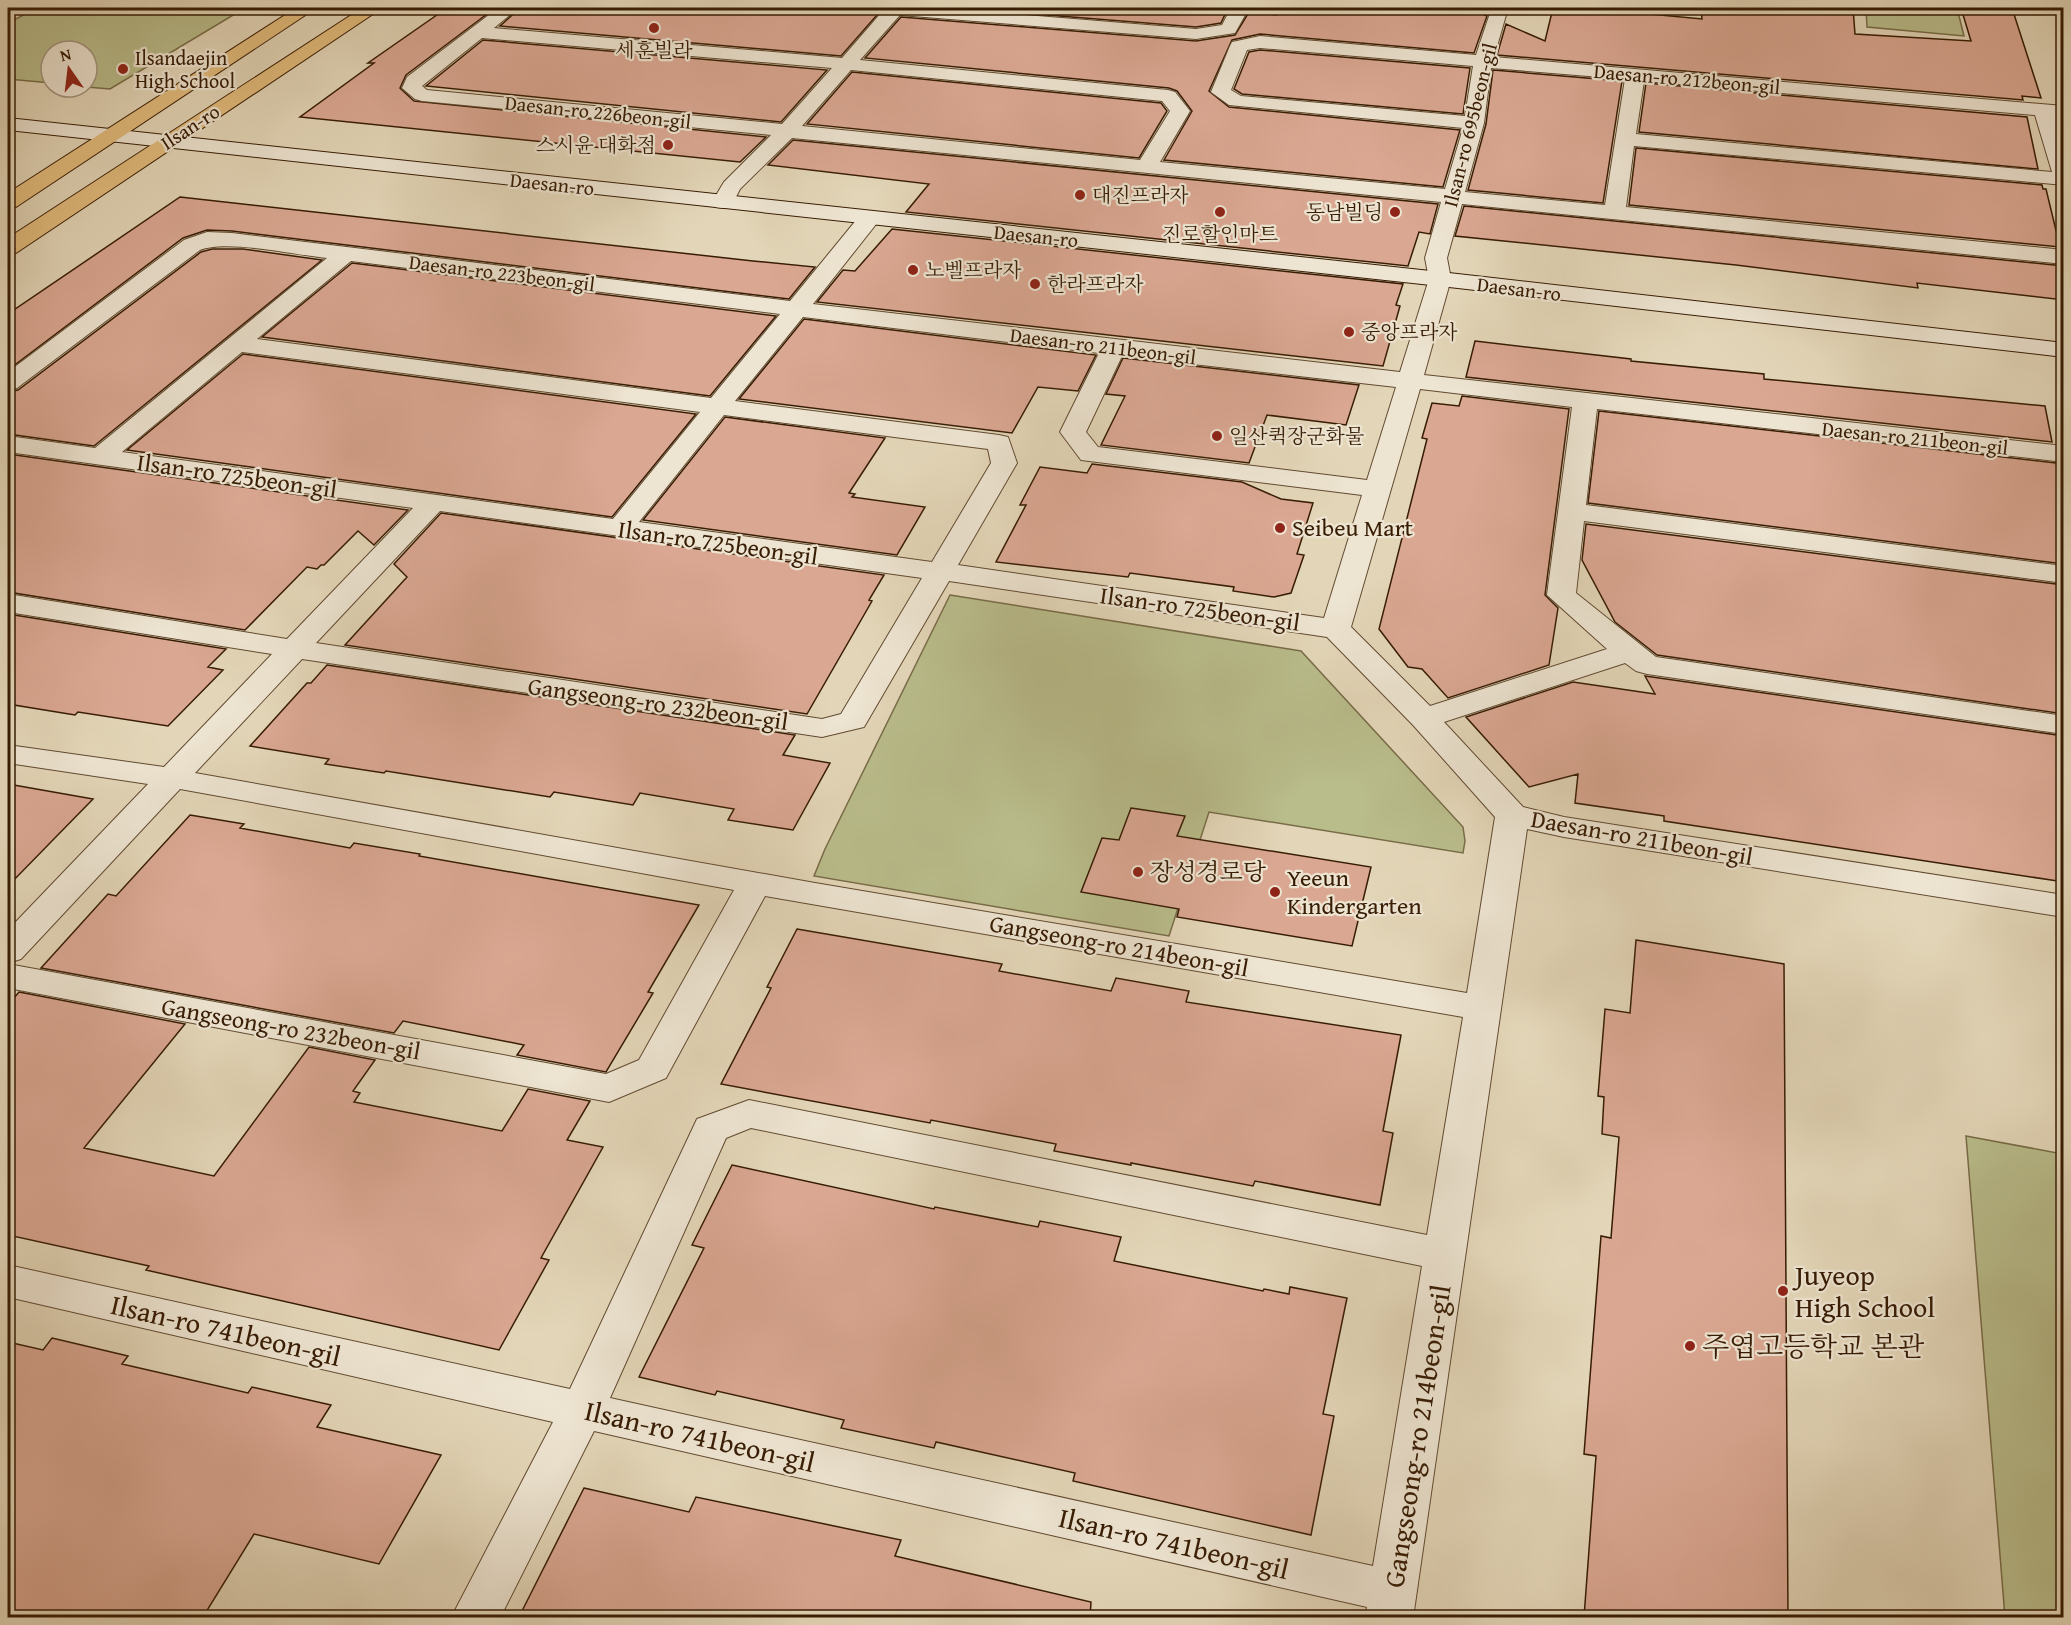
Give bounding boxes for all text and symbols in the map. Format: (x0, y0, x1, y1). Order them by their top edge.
marker: 세훈빌라 (647, 21, 661, 35)
place label: 세훈빌라 (615, 35, 693, 64)
north arrow (39, 39, 99, 99)
street label: Ilsan-ro 695beon-gil (1435, 40, 1504, 210)
text: N (57, 41, 74, 67)
place label: Ilsandaejin High School (135, 43, 235, 95)
street label: Daesan-ro 212beon-gil (1593, 56, 1782, 101)
marker: Ilsandaejin High School (116, 62, 130, 76)
street label: Daesan-ro 226beon-gil (503, 87, 693, 136)
street label: Ilsan-ro (154, 97, 225, 157)
place label: 스시윤 대화점 (536, 130, 656, 159)
marker: 스시윤 대화점 (661, 138, 675, 152)
street label: Daesan-ro (508, 165, 596, 202)
place label: 대진프라자 (1092, 180, 1189, 209)
marker: 대진프라자 (1073, 188, 1087, 202)
place label: 동남빌딩 (1306, 197, 1383, 226)
marker: 진로할인마트 (1213, 205, 1227, 219)
marker: 동남빌딩 (1388, 205, 1402, 219)
street label: Daesan-ro (992, 217, 1080, 254)
place label: 진로할인마트 (1162, 219, 1278, 248)
street label: Daesan-ro 223beon-gil (407, 247, 597, 298)
place label: 노벨프라자 (925, 255, 1022, 284)
marker: 노벨프라자 (906, 263, 920, 277)
place label: 한라프라자 (1047, 269, 1144, 298)
street label: Daesan-ro (1475, 269, 1563, 308)
marker: 한라프라자 (1028, 277, 1042, 291)
place label: 중앙프라자 (1361, 317, 1458, 346)
street label: Daesan-ro 211beon-gil (1008, 320, 1198, 371)
marker: 중앙프라자 (1342, 325, 1356, 339)
street label: Daesan-ro 211beon-gil (1820, 413, 2010, 462)
place label: 일산퀵장군화물 (1229, 421, 1364, 450)
marker: 일산퀵장군화물 (1210, 429, 1224, 443)
street label: Ilsan-ro 725beon-gil (135, 444, 340, 507)
place label: Seibeu Mart (1292, 510, 1414, 545)
street label: Ilsan-ro 725beon-gil (616, 511, 821, 574)
marker: Seibeu Mart (1273, 521, 1287, 535)
street label: Ilsan-ro 725beon-gil (1098, 577, 1303, 640)
street label: Gangseong-ro 232beon-gil (526, 668, 791, 739)
street label: Daesan-ro 211beon-gil (1528, 801, 1756, 874)
place label: 장성경로당 (1150, 854, 1267, 889)
place label: Yeeun Kindergarten (1287, 860, 1422, 923)
marker: 장성경로당 (1131, 865, 1145, 879)
marker: Yeeun Kindergarten (1268, 885, 1282, 899)
street label: Gangseong-ro 214beon-gil (987, 905, 1252, 986)
street label: Gangseong-ro 232beon-gil (159, 988, 424, 1069)
place label: Juyeop High School (1792, 1254, 1935, 1327)
street label: Gangseong-ro 214beon-gil (1372, 1281, 1461, 1590)
street label: Ilsan-ro 741beon-gil (107, 1283, 345, 1376)
marker: Juyeop High School (1776, 1284, 1790, 1298)
place label: 주엽고등학교 본관 (1702, 1325, 1925, 1366)
marker: 주엽고등학교 본관 (1683, 1339, 1697, 1353)
street label: Ilsan-ro 741beon-gil (581, 1389, 819, 1482)
street label: Ilsan-ro 741beon-gil (1055, 1496, 1293, 1589)

